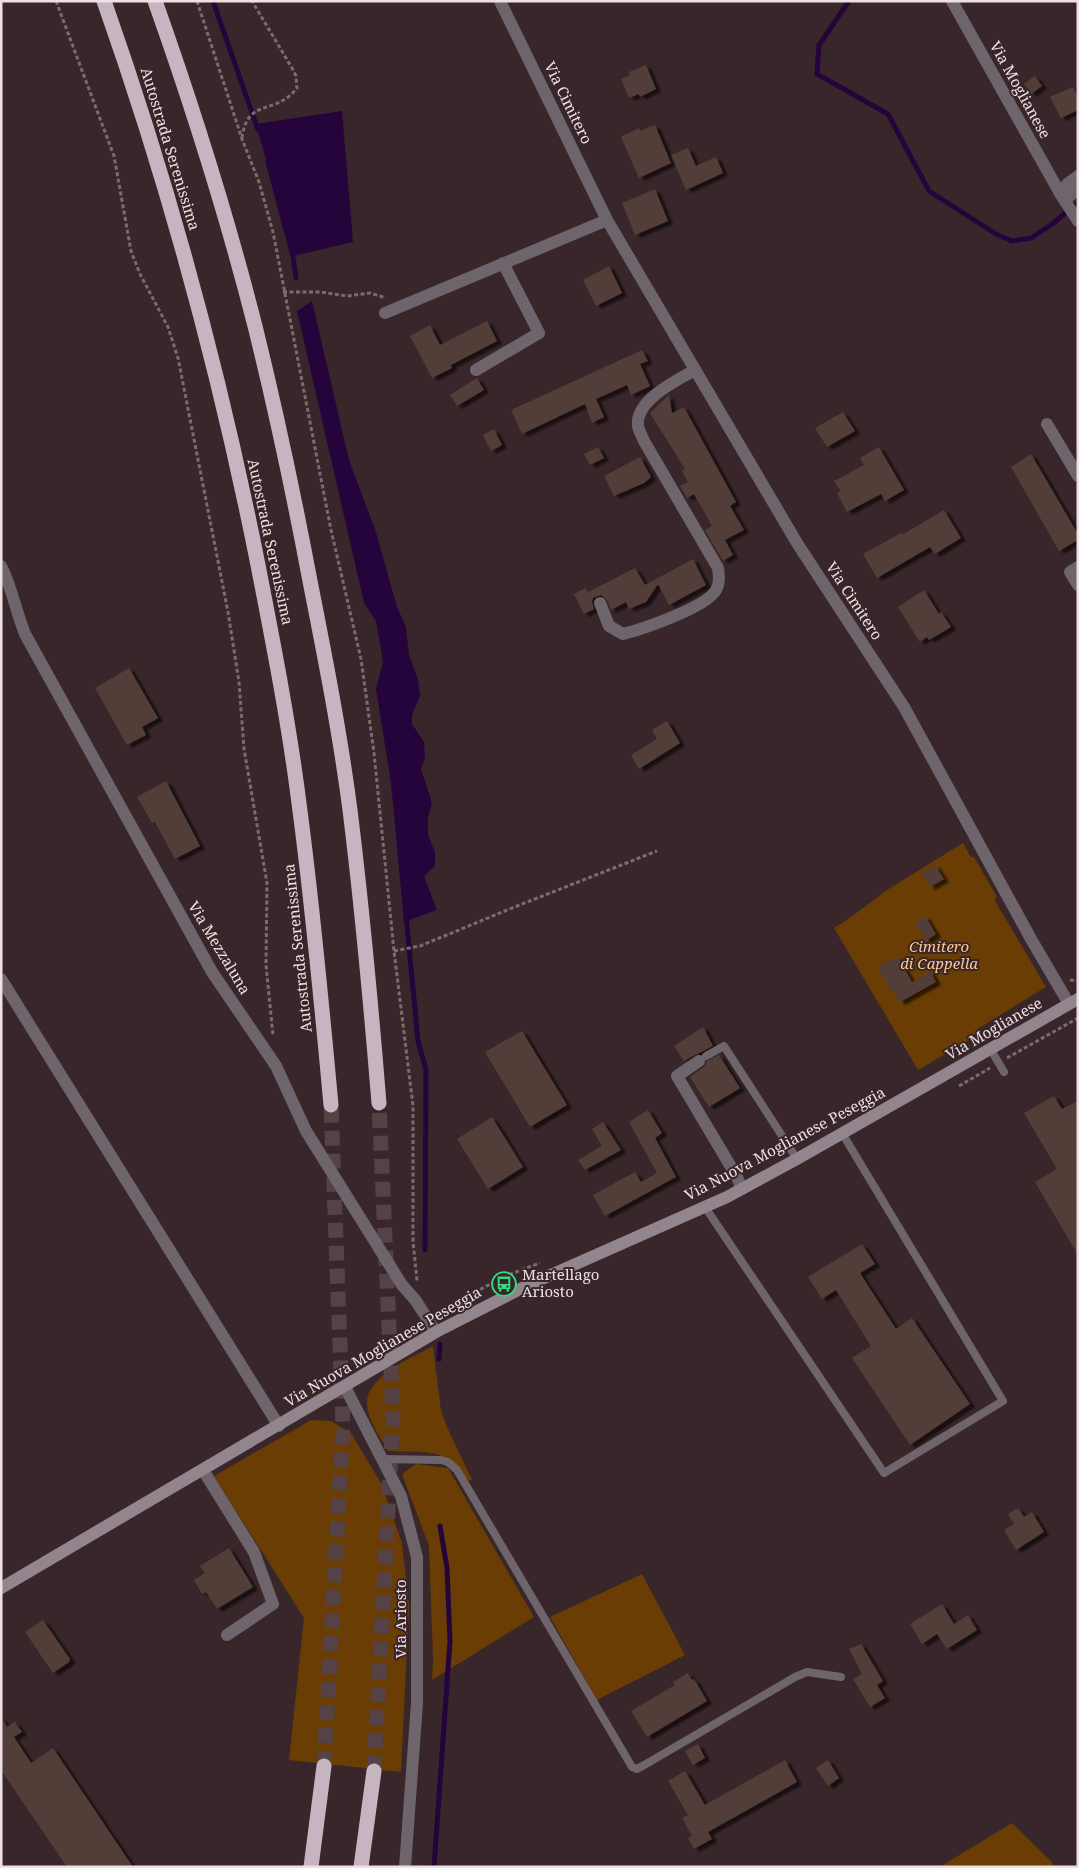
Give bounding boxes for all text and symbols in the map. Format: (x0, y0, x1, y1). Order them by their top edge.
street label: Via Moglianese (986, 37, 1056, 142)
street label: Via Cimitero (540, 58, 597, 147)
street label: Autostrada Serenissima (137, 65, 205, 233)
street label: Autostrada Serenissima (244, 457, 298, 627)
street label: Via Cimitero (822, 558, 888, 643)
street label: Autostrada Serenissima (278, 863, 316, 1033)
street label: Via Mezzaluna (184, 897, 256, 998)
park label: Cimitero di Cappella (900, 936, 978, 973)
street label: Via Moglianese (942, 992, 1045, 1064)
street label: Via Nuova Moglianese Peseggia (681, 1082, 888, 1205)
place label: Martellago Ariosto (522, 1264, 599, 1301)
bus stop icon: Martellago Ariosto (491, 1271, 517, 1297)
street label: Via Nuova Moglianese Peseggia (280, 1281, 485, 1411)
street label: Via Ariosto (390, 1579, 410, 1659)

